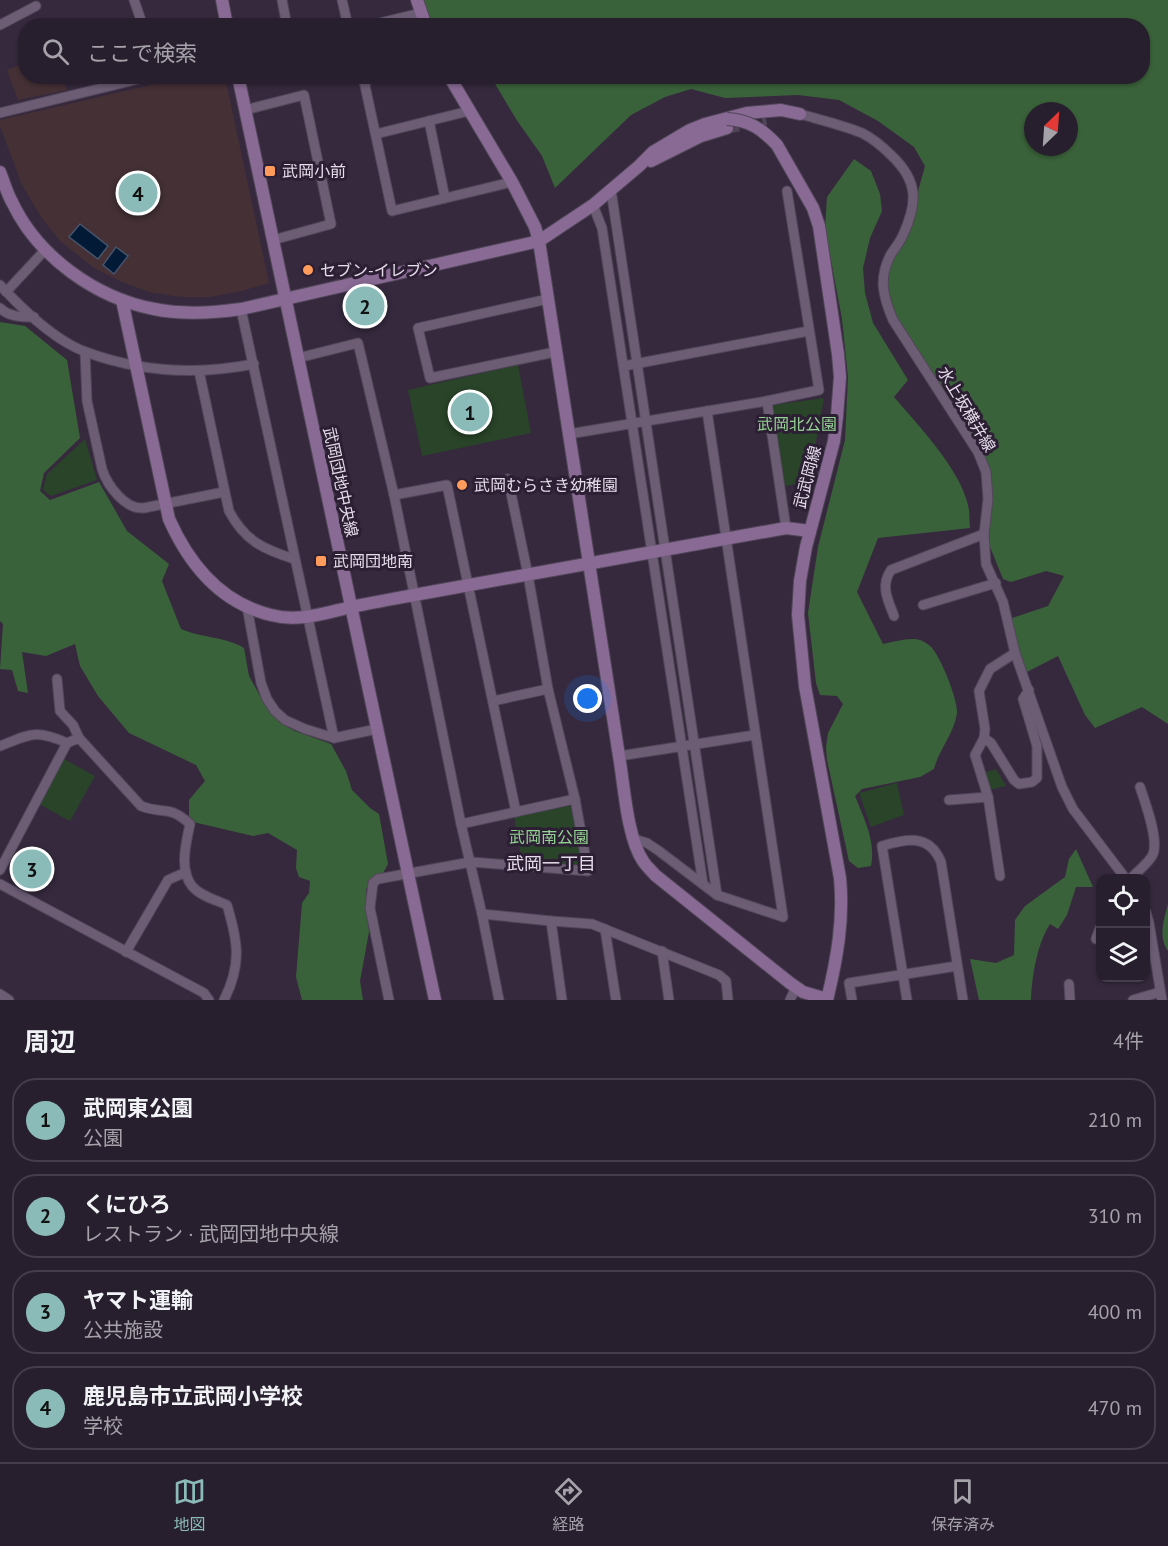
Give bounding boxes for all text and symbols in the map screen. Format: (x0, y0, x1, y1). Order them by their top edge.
search box (18, 18, 1150, 84)
icon: search (39, 35, 72, 68)
text: ここで検索 (87, 39, 197, 67)
north arrow (1024, 102, 1078, 156)
place label: 武岡小前 (282, 161, 346, 181)
marker: 武岡小前 (263, 164, 277, 178)
pin: 4 (118, 170, 158, 216)
place label: セブン-イレブン (320, 260, 438, 280)
marker: セブン-イレブン (301, 263, 315, 277)
pin: 2 (346, 284, 385, 328)
street label: 水上坂横井線 (934, 363, 1000, 455)
pin: 1 (450, 390, 490, 434)
park label: 武岡北公園 (757, 414, 837, 434)
street label: 武岡団地中央線 (320, 425, 362, 539)
street label: 武武岡線 (789, 443, 825, 511)
place label: 武岡むらさき幼稚園 (474, 475, 618, 495)
marker: 武岡むらさき幼稚園 (455, 478, 469, 492)
place label: 武岡団地南 (333, 551, 413, 571)
marker: 武岡団地南 (314, 554, 328, 568)
your location (573, 684, 602, 713)
park label: 武岡南公園 (509, 827, 589, 847)
pin: 3 (12, 846, 51, 892)
district label: 武岡一丁目 (506, 852, 596, 875)
map controls (1096, 874, 1150, 982)
button: locate (1096, 874, 1150, 928)
button: layers (1096, 928, 1150, 982)
text: 周辺 (24, 1025, 76, 1058)
text: 4件 (1113, 1028, 1144, 1054)
text: 武岡東公園 (83, 1094, 193, 1122)
text: 1 (40, 1107, 51, 1133)
text: 210 m (1088, 1107, 1142, 1133)
text: 公園 (83, 1125, 123, 1151)
text: くにひろ (83, 1190, 171, 1218)
text: 2 (40, 1203, 51, 1229)
text: 310 m (1088, 1203, 1142, 1229)
text: レストラン · 武岡団地中央線 (83, 1221, 339, 1247)
text: ヤマト運輸 (83, 1286, 193, 1314)
text: 3 (40, 1299, 51, 1325)
text: 400 m (1088, 1299, 1142, 1325)
text: 公共施設 (83, 1317, 163, 1343)
text: 鹿児島市立武岡小学校 (83, 1382, 303, 1410)
text: 4 (40, 1395, 51, 1421)
text: 470 m (1088, 1395, 1142, 1421)
text: 学校 (83, 1413, 123, 1439)
tab: 地図 (173, 1475, 206, 1535)
tab: 経路 (552, 1475, 585, 1535)
tab: 保存済み (931, 1475, 995, 1535)

